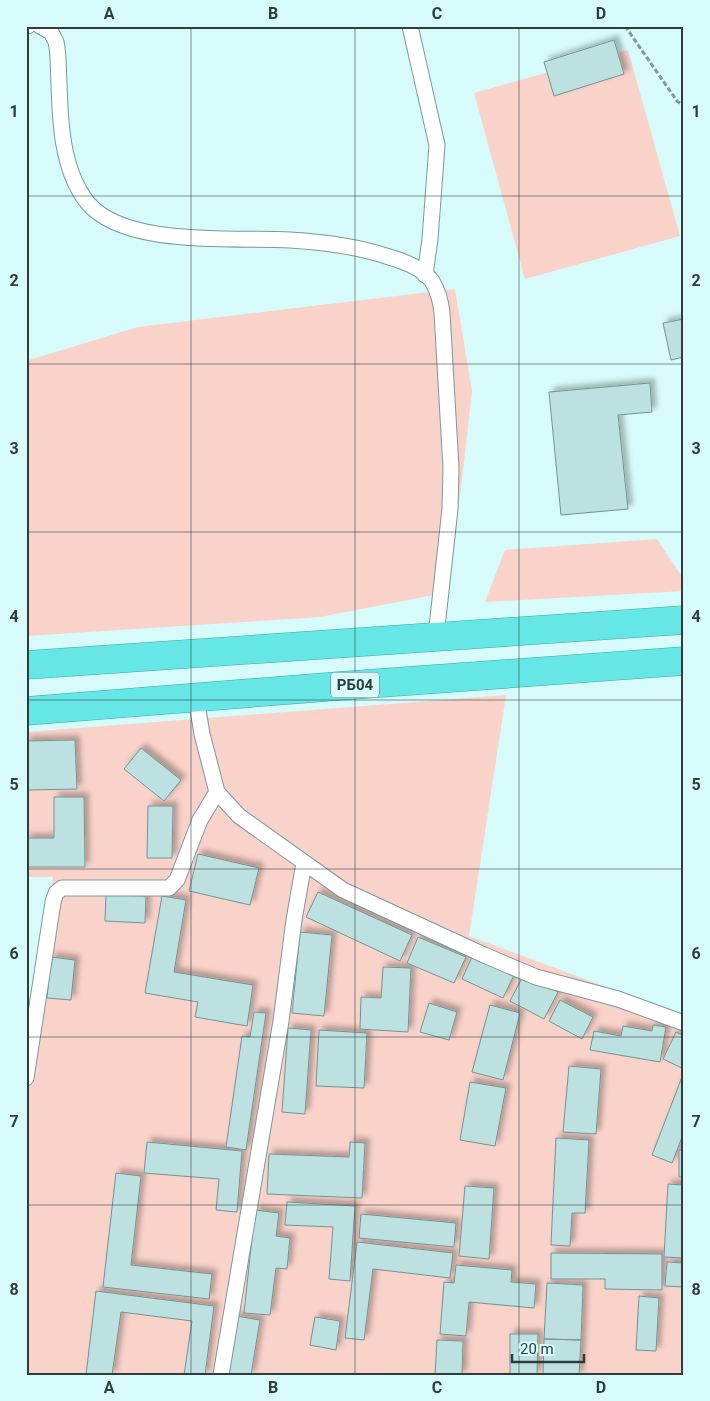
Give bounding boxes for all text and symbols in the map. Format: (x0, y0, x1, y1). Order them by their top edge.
text: A (104, 4, 115, 23)
text: B (268, 4, 278, 23)
text: C (432, 4, 442, 23)
text: D (596, 4, 606, 23)
text: 1 (9, 102, 19, 121)
text: 1 (691, 102, 701, 121)
text: 2 (9, 271, 19, 290)
text: 2 (691, 271, 701, 290)
text: 3 (9, 439, 19, 458)
text: 3 (691, 439, 701, 458)
text: 4 (9, 607, 19, 626)
text: 4 (691, 607, 701, 626)
road number: РБ04 (331, 672, 379, 698)
text: 5 (9, 775, 19, 794)
text: 5 (691, 775, 701, 794)
text: 6 (9, 944, 19, 963)
text: 6 (691, 944, 701, 963)
text: 7 (9, 1112, 19, 1131)
text: 7 (691, 1112, 701, 1131)
text: 8 (9, 1280, 19, 1299)
text: 8 (691, 1280, 701, 1299)
scale bar (512, 1331, 585, 1363)
text: 20 m (520, 1340, 554, 1358)
text: A (104, 1378, 115, 1397)
text: B (268, 1378, 278, 1397)
text: C (432, 1378, 442, 1397)
text: D (596, 1378, 606, 1397)

